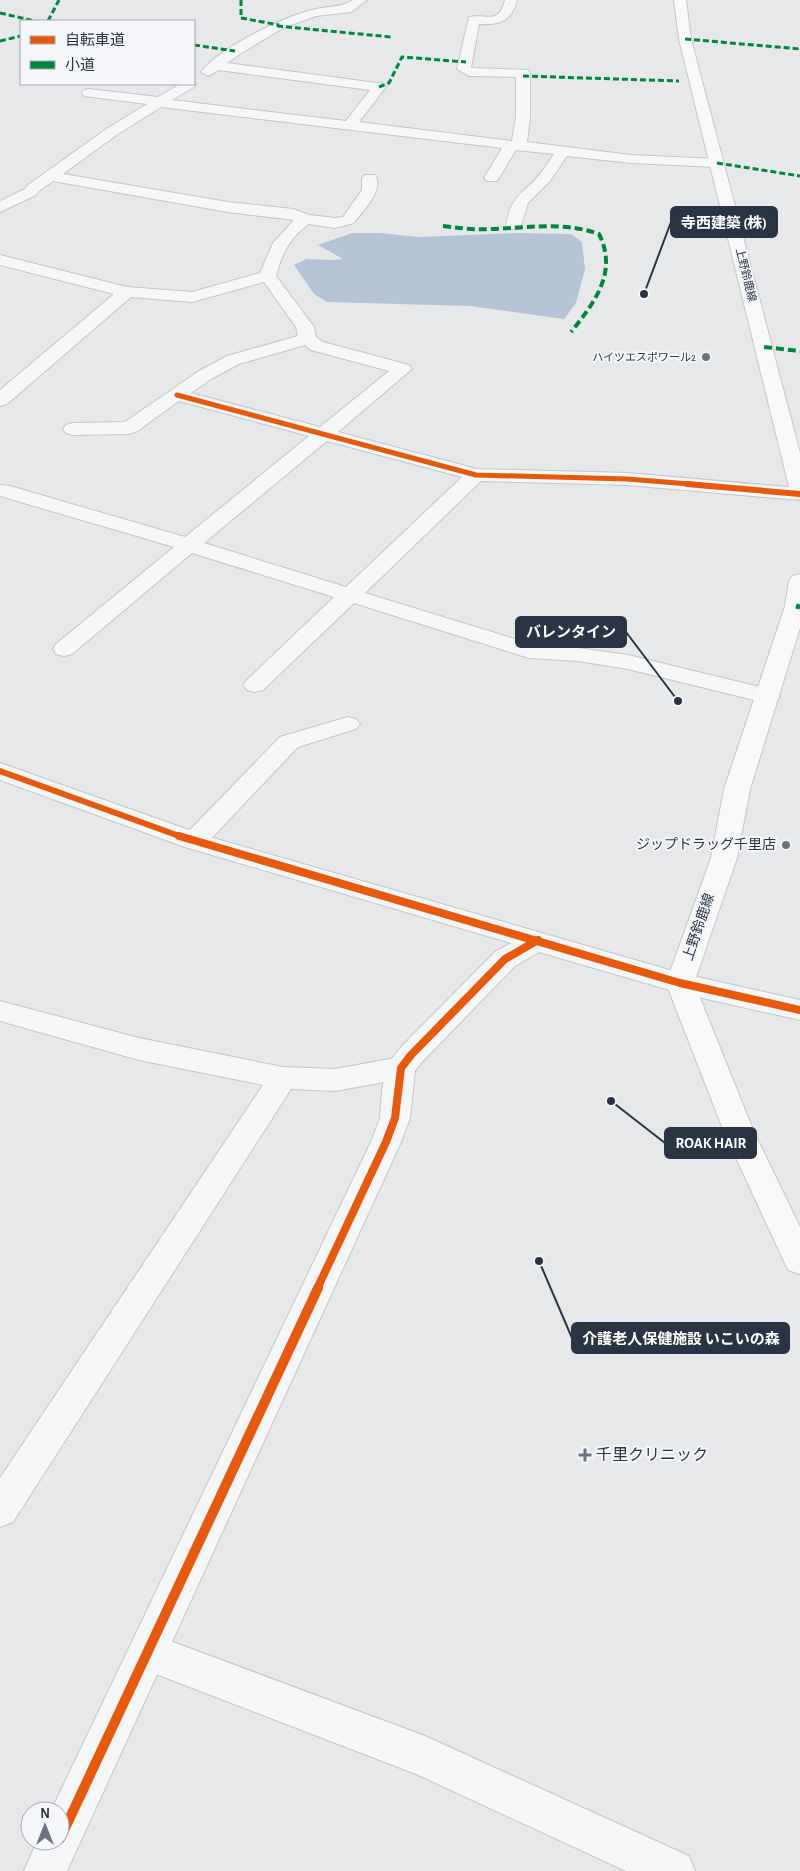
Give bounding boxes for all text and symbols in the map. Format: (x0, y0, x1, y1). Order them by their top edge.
legend (20, 20, 195, 85)
text: 自転車道 (65, 32, 125, 48)
text: 小道 (65, 57, 95, 73)
callout: 寺西建築 (株) (671, 207, 777, 237)
text: 寺西建築 (株) (681, 215, 767, 231)
street label: 上野鈴鹿線 (734, 247, 759, 303)
marker: ハイツエスポワール2 (700, 351, 712, 363)
place label: ハイツエスポワール2 (592, 352, 696, 363)
callout: バレンタイン (516, 617, 626, 647)
text: バレンタイン (526, 624, 616, 640)
place label: ジップドラッグ千里店 (636, 837, 776, 852)
marker: ジップドラッグ千里店 (780, 839, 792, 851)
street label: 上野鈴鹿線 (680, 891, 717, 962)
callout: ROAK HAIR (665, 1128, 756, 1158)
text: ROAK HAIR (676, 1136, 747, 1151)
callout: 介護老人保健施設 いこいの森 (572, 1323, 789, 1353)
text: 介護老人保健施設 いこいの森 (582, 1330, 780, 1347)
place label: 千里クリニック (596, 1446, 708, 1463)
marker: 千里クリニック (578, 1448, 592, 1462)
north arrow (20, 1801, 70, 1851)
text: N (40, 1807, 50, 1821)

